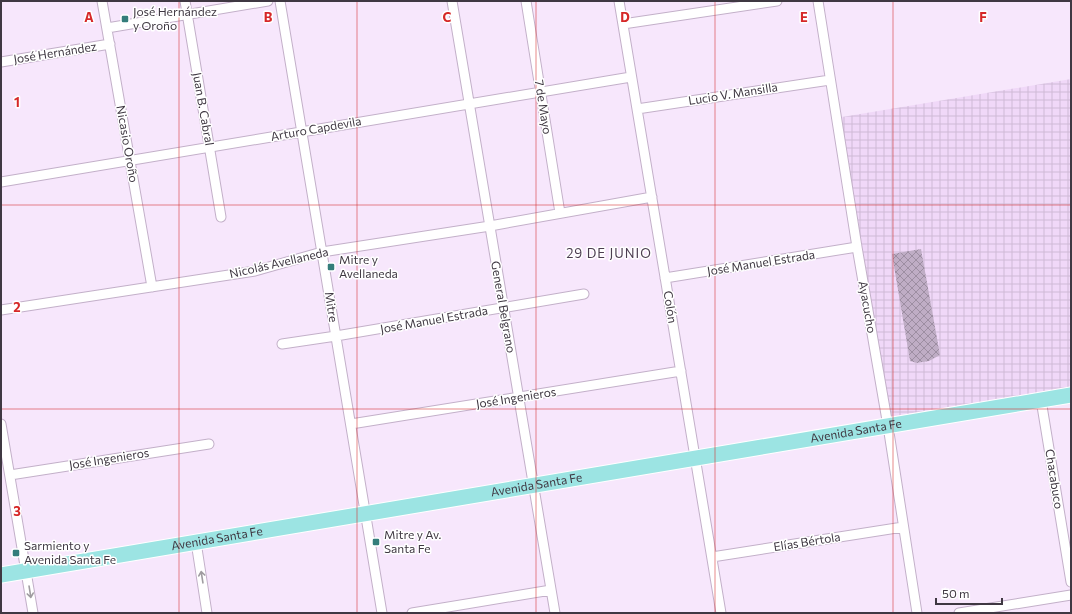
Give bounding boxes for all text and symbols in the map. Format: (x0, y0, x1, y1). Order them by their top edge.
place label: José Hernández y Oroño (133, 4, 217, 32)
text: A (84, 9, 94, 25)
text: B (264, 9, 273, 25)
text: C (443, 9, 452, 25)
text: D (620, 9, 630, 25)
text: E (800, 9, 808, 25)
text: F (979, 9, 987, 25)
marker: José Hernández y Oroño (120, 14, 130, 24)
street label: José Hernández (12, 39, 98, 66)
street label: Juan B. Cabral (190, 71, 217, 147)
street label: 7 de Mayo (533, 79, 555, 135)
street label: Lucio V. Mansilla (687, 79, 778, 107)
text: 1 (14, 94, 20, 110)
street label: Nicasio Oroño (114, 104, 142, 183)
street label: Arturo Capdevila (269, 113, 362, 143)
street label: Nicolás Avellaneda (228, 244, 330, 280)
district label: 29 DE JUNIO (566, 245, 652, 261)
street label: José Manuel Estrada (706, 247, 816, 278)
place label: Mitre y Avellaneda (339, 252, 398, 280)
street label: General Belgrano (489, 260, 519, 354)
marker: Mitre y Avellaneda (326, 262, 336, 272)
street label: Ayacucho (857, 280, 879, 334)
street label: Colón (662, 290, 680, 324)
street label: Mitre (323, 291, 341, 323)
text: 2 (13, 299, 21, 315)
street label: José Manuel Estrada (379, 303, 489, 336)
street label: José Ingenieros (475, 384, 557, 411)
street label: Avenida Santa Fe (809, 416, 903, 445)
street label: José Ingenieros (68, 445, 150, 472)
street label: Chacabuco (1043, 448, 1067, 510)
street label: Avenida Santa Fe (490, 469, 583, 498)
text: 3 (13, 503, 21, 519)
street label: Avenida Santa Fe (170, 523, 263, 552)
place label: Mitre y Av. Santa Fe (384, 527, 442, 555)
street label: Elías Bértola (772, 529, 841, 553)
marker: Mitre y Av. Santa Fe (371, 537, 381, 547)
place label: Sarmiento y Avenida Santa Fe (24, 538, 116, 566)
marker: Sarmiento y Avenida Santa Fe (11, 548, 21, 558)
one-way arrow (197, 571, 205, 584)
scale bar (936, 580, 1002, 606)
one-way arrow (26, 585, 34, 598)
text: 50 m (942, 586, 970, 600)

